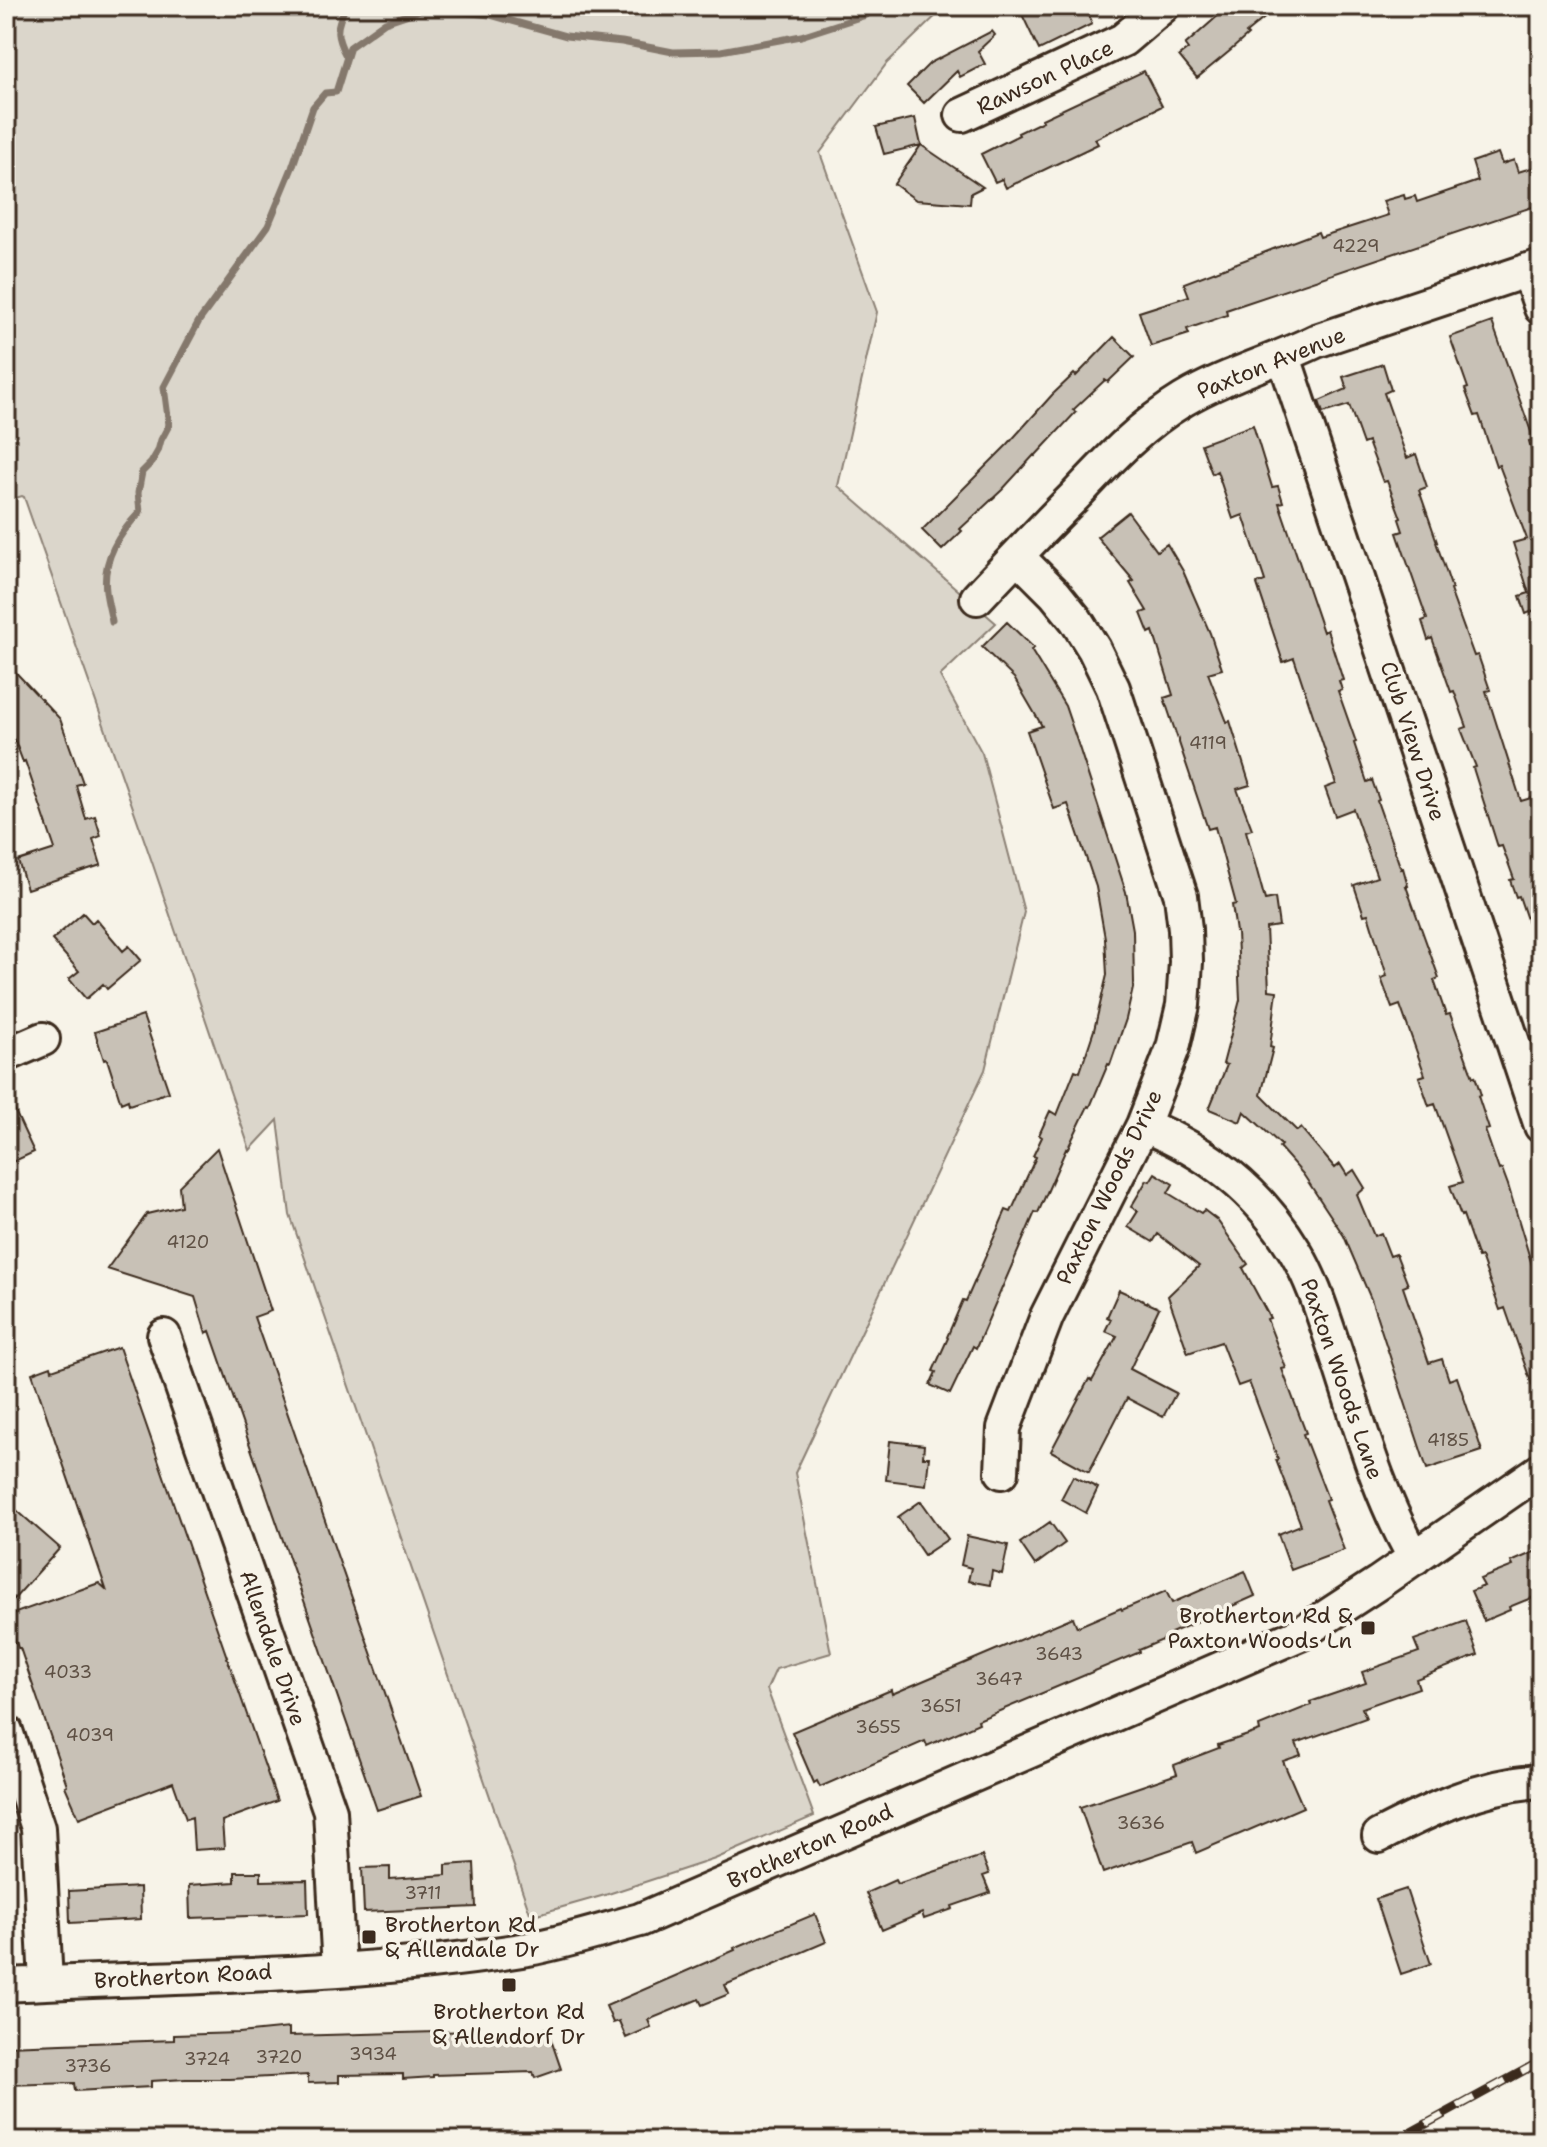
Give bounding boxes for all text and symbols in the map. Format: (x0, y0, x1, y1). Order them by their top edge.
street label: Rawson Place (972, 33, 1118, 121)
house number: 4229 (1332, 234, 1380, 258)
street label: Paxton Avenue (1192, 320, 1350, 406)
street label: Club View Drive (1374, 657, 1452, 825)
house number: 4119 (1189, 731, 1227, 755)
street label: Paxton Woods Drive (1049, 1085, 1169, 1289)
house number: 4120 (167, 1230, 209, 1254)
street label: Paxton Woods Lane (1294, 1275, 1390, 1483)
house number: 4185 (1427, 1428, 1469, 1452)
street label: Allendale Drive (233, 1566, 313, 1730)
place label: Brotherton Rd & Paxton Woods Ln (1167, 1601, 1353, 1655)
marker: Brotherton Rd & Paxton Woods Ln (1359, 1619, 1377, 1637)
house number: 3643 (1035, 1642, 1083, 1666)
house number: 4033 (44, 1660, 92, 1684)
house number: 3647 (975, 1667, 1023, 1691)
house number: 3651 (920, 1694, 962, 1718)
house number: 3655 (855, 1715, 901, 1739)
house number: 4039 (66, 1723, 114, 1747)
street label: Brotherton Road (723, 1797, 897, 1895)
house number: 3636 (1117, 1811, 1165, 1835)
house number: 3711 (404, 1881, 442, 1905)
place label: Brotherton Rd & Allendale Dr (385, 1910, 540, 1964)
marker: Brotherton Rd & Allendale Dr (360, 1928, 378, 1946)
street label: Brotherton Road (93, 1957, 273, 1995)
marker: Brotherton Rd & Allendorf Dr (500, 1976, 518, 1994)
place label: Brotherton Rd & Allendorf Dr (433, 1997, 585, 2051)
house number: 3934 (349, 2042, 397, 2066)
house number: 3720 (256, 2045, 302, 2069)
house number: 3724 (184, 2047, 230, 2071)
house number: 3736 (64, 2054, 112, 2078)

